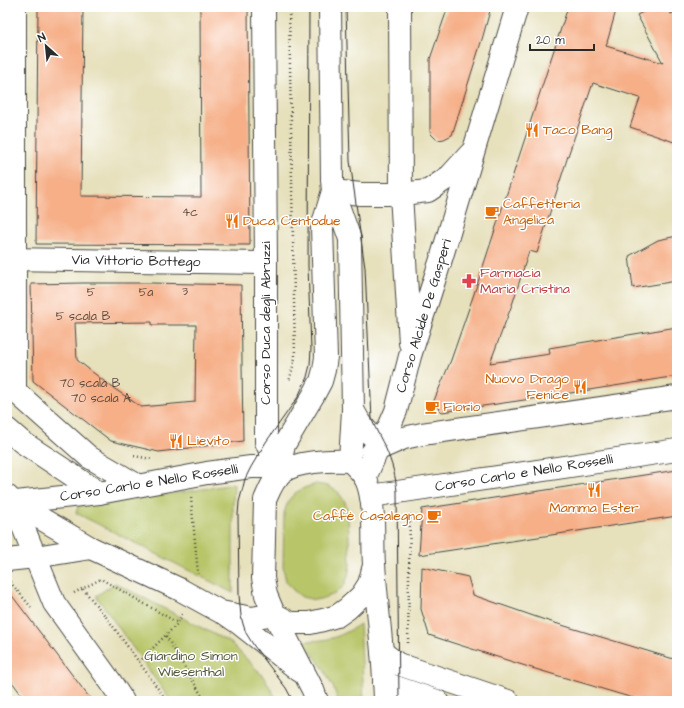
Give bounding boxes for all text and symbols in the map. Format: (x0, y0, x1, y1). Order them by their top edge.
north arrow (26, 26, 66, 66)
scale bar (530, 26, 594, 52)
text: N (35, 29, 48, 46)
text: 20 m (536, 32, 565, 49)
place label: Taco Bang (543, 120, 612, 140)
restaurant icon: Taco Bang (524, 122, 540, 138)
place label: Caffetteria Angelica (503, 194, 580, 230)
house number: 4c (182, 204, 198, 221)
cafe icon: Caffetteria Angelica (484, 204, 500, 220)
place label: Duca Centodue (243, 211, 341, 231)
restaurant icon: Duca Centodue (224, 213, 240, 229)
street label: Corso Alcide De Gasperi (391, 237, 457, 395)
street label: Corso Duca degli Abruzzi (256, 241, 276, 405)
street label: Via Vittorio Bottego (71, 250, 201, 272)
place label: Farmacia Maria Cristina (480, 263, 570, 299)
pharmacy icon: Farmacia Maria Cristina (461, 273, 477, 289)
house number: 3 (182, 283, 188, 300)
house number: 5 (87, 284, 96, 301)
house number: 5a (139, 284, 153, 301)
house number: 5 scala B (56, 308, 111, 325)
place label: Nuovo Drago Fenice (485, 369, 569, 405)
house number: 70 scala B (60, 375, 121, 392)
restaurant icon: Nuovo Drago Fenice (572, 379, 588, 395)
house number: 70 scala A (71, 390, 131, 407)
place label: Fiorio (443, 397, 481, 417)
cafe icon: Fiorio (424, 399, 440, 415)
place label: Lievito (187, 431, 229, 451)
restaurant icon: Lievito (168, 433, 184, 449)
street label: Corso Carlo e Nello Rosselli (434, 449, 614, 497)
street label: Corso Carlo e Nello Rosselli (59, 459, 239, 507)
restaurant icon: Mamma Ester (586, 482, 602, 498)
place label: Mamma Ester (549, 498, 639, 518)
place label: Caffè Casalegno (313, 506, 423, 526)
cafe icon: Caffè Casalegno (426, 508, 442, 524)
park label: Giardino Simon Wiesenthal (144, 646, 238, 682)

